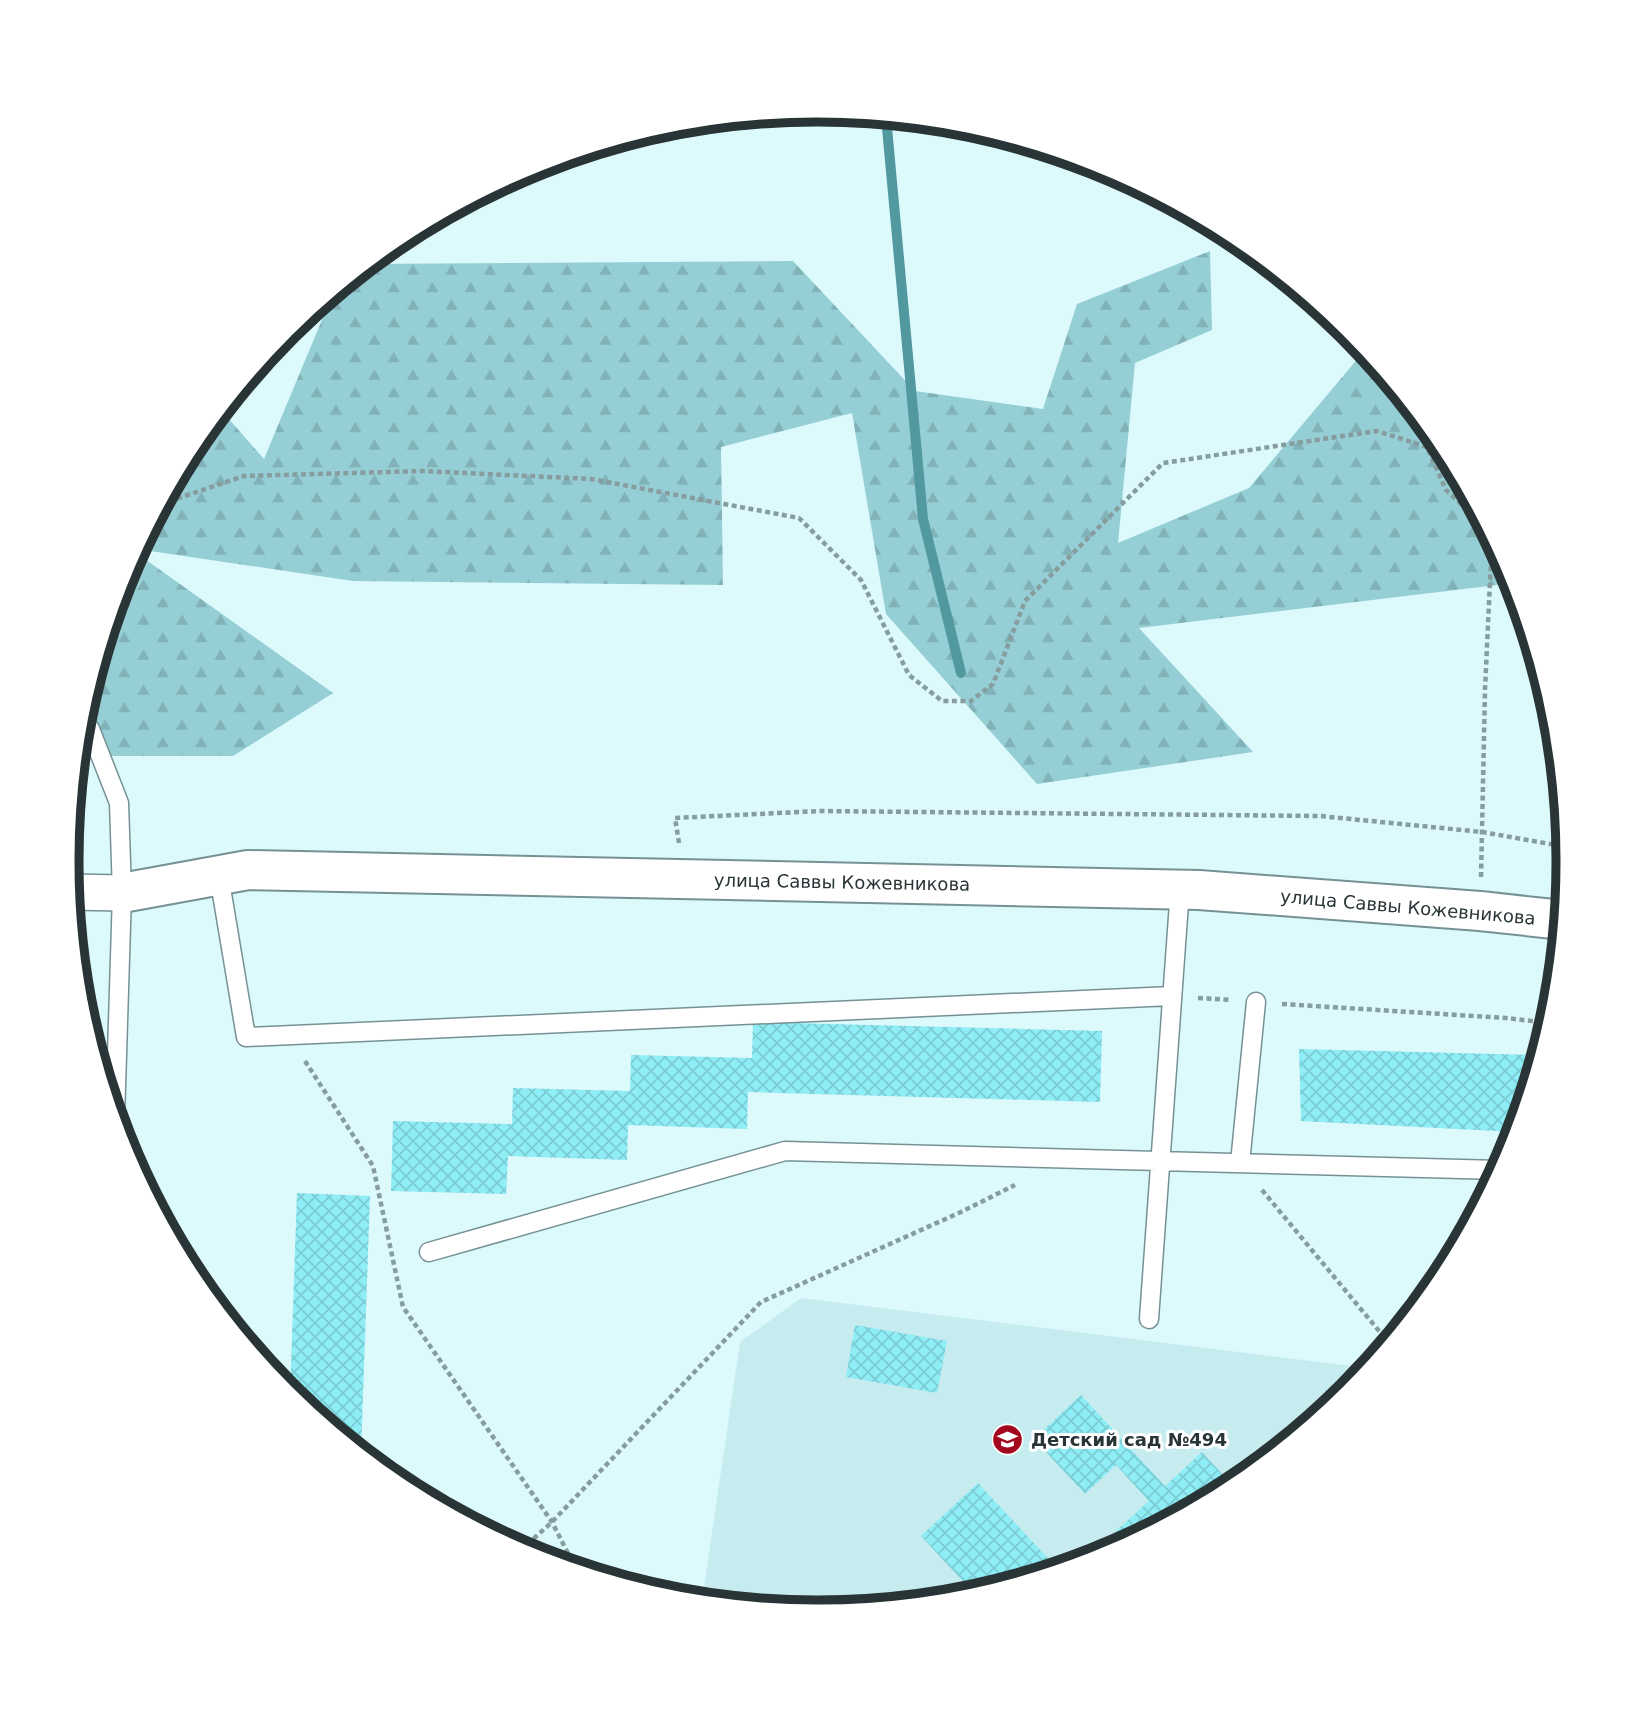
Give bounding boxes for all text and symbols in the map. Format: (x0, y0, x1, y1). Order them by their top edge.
street label: улица Саввы Кожевникова (714, 869, 970, 895)
street label: улица Саввы Кожевникова (1279, 885, 1537, 929)
school or university icon: Детский сад №494 (991, 1422, 1025, 1456)
place label: Детский сад №494 (1031, 1429, 1227, 1450)

